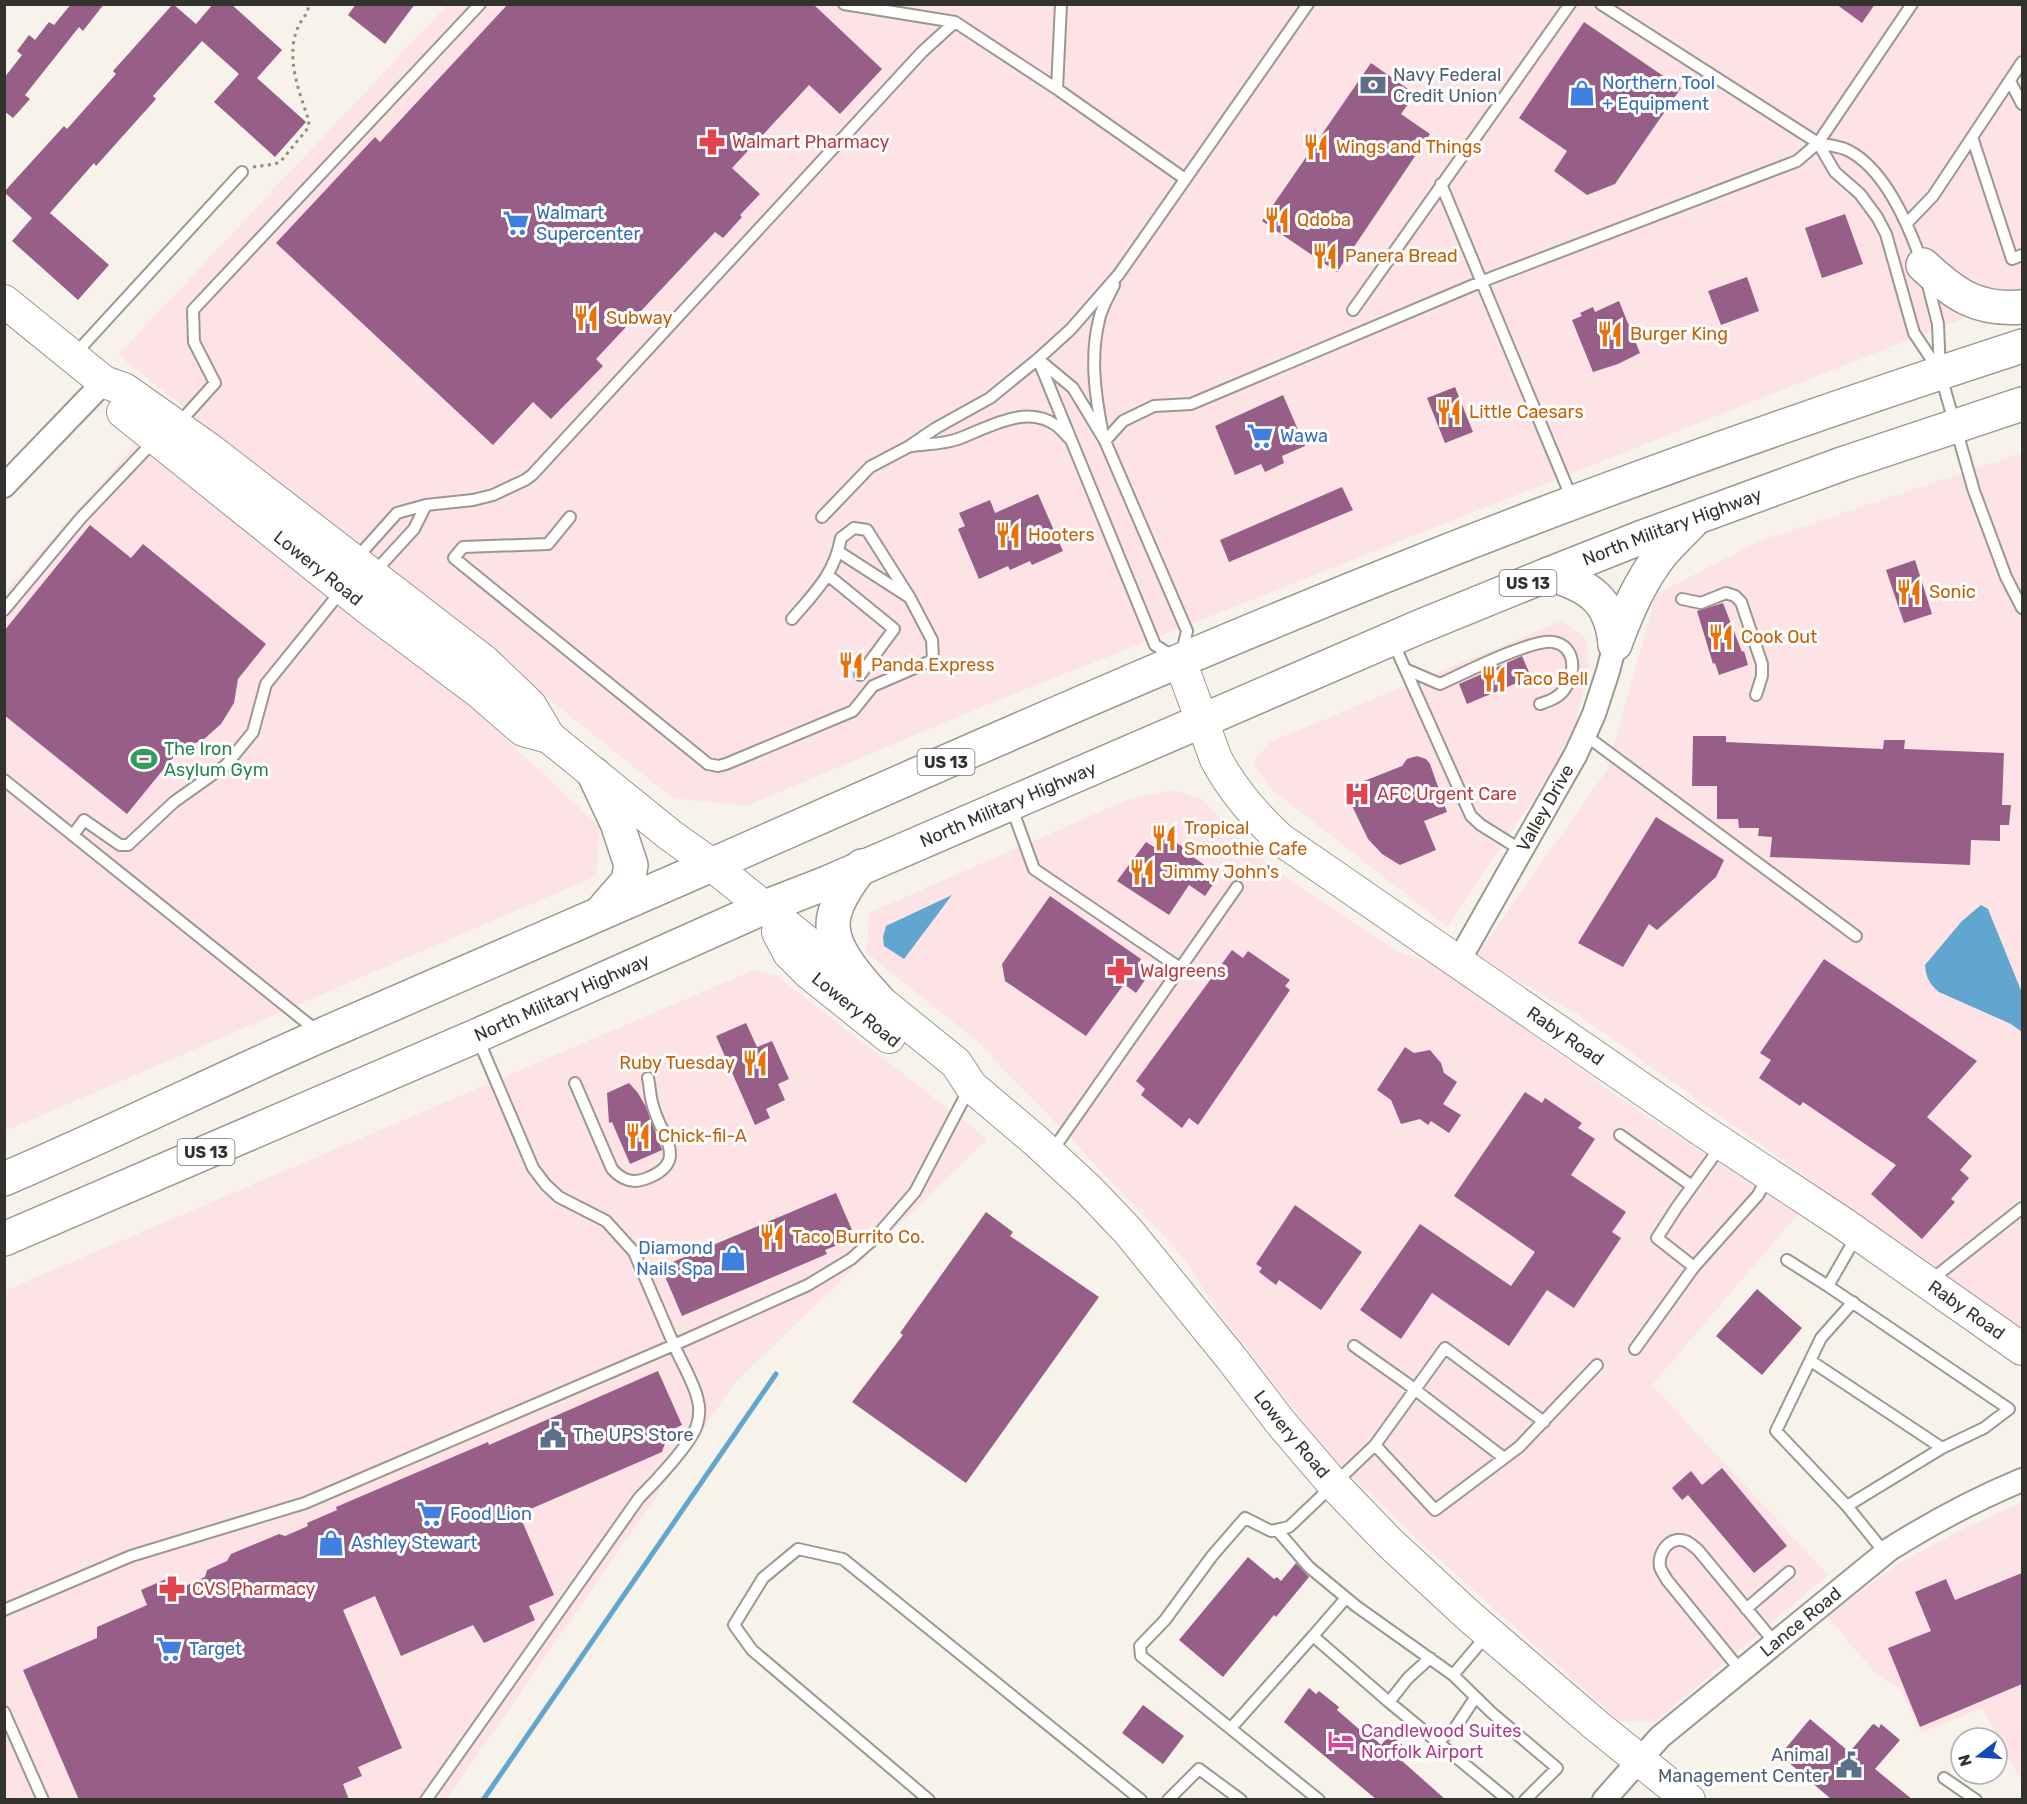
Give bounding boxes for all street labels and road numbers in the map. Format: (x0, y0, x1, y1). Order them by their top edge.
street label: North Military Highway (1579, 483, 1765, 571)
street label: Lowery Road (269, 526, 367, 611)
road number: US 13 (1500, 570, 1556, 596)
road number: US 13 (918, 749, 974, 775)
street label: North Military Highway (916, 757, 1100, 852)
street label: Valley Drive (1512, 761, 1579, 855)
street label: North Military Highway (471, 949, 653, 1046)
street label: Lowery Road (807, 968, 905, 1052)
street label: Raby Road (1523, 1002, 1608, 1070)
road number: US 13 (178, 1139, 234, 1165)
street label: Raby Road (1924, 1276, 2009, 1345)
street label: Lowery Road (1249, 1386, 1334, 1483)
street label: Lance Road (1756, 1582, 1846, 1662)

